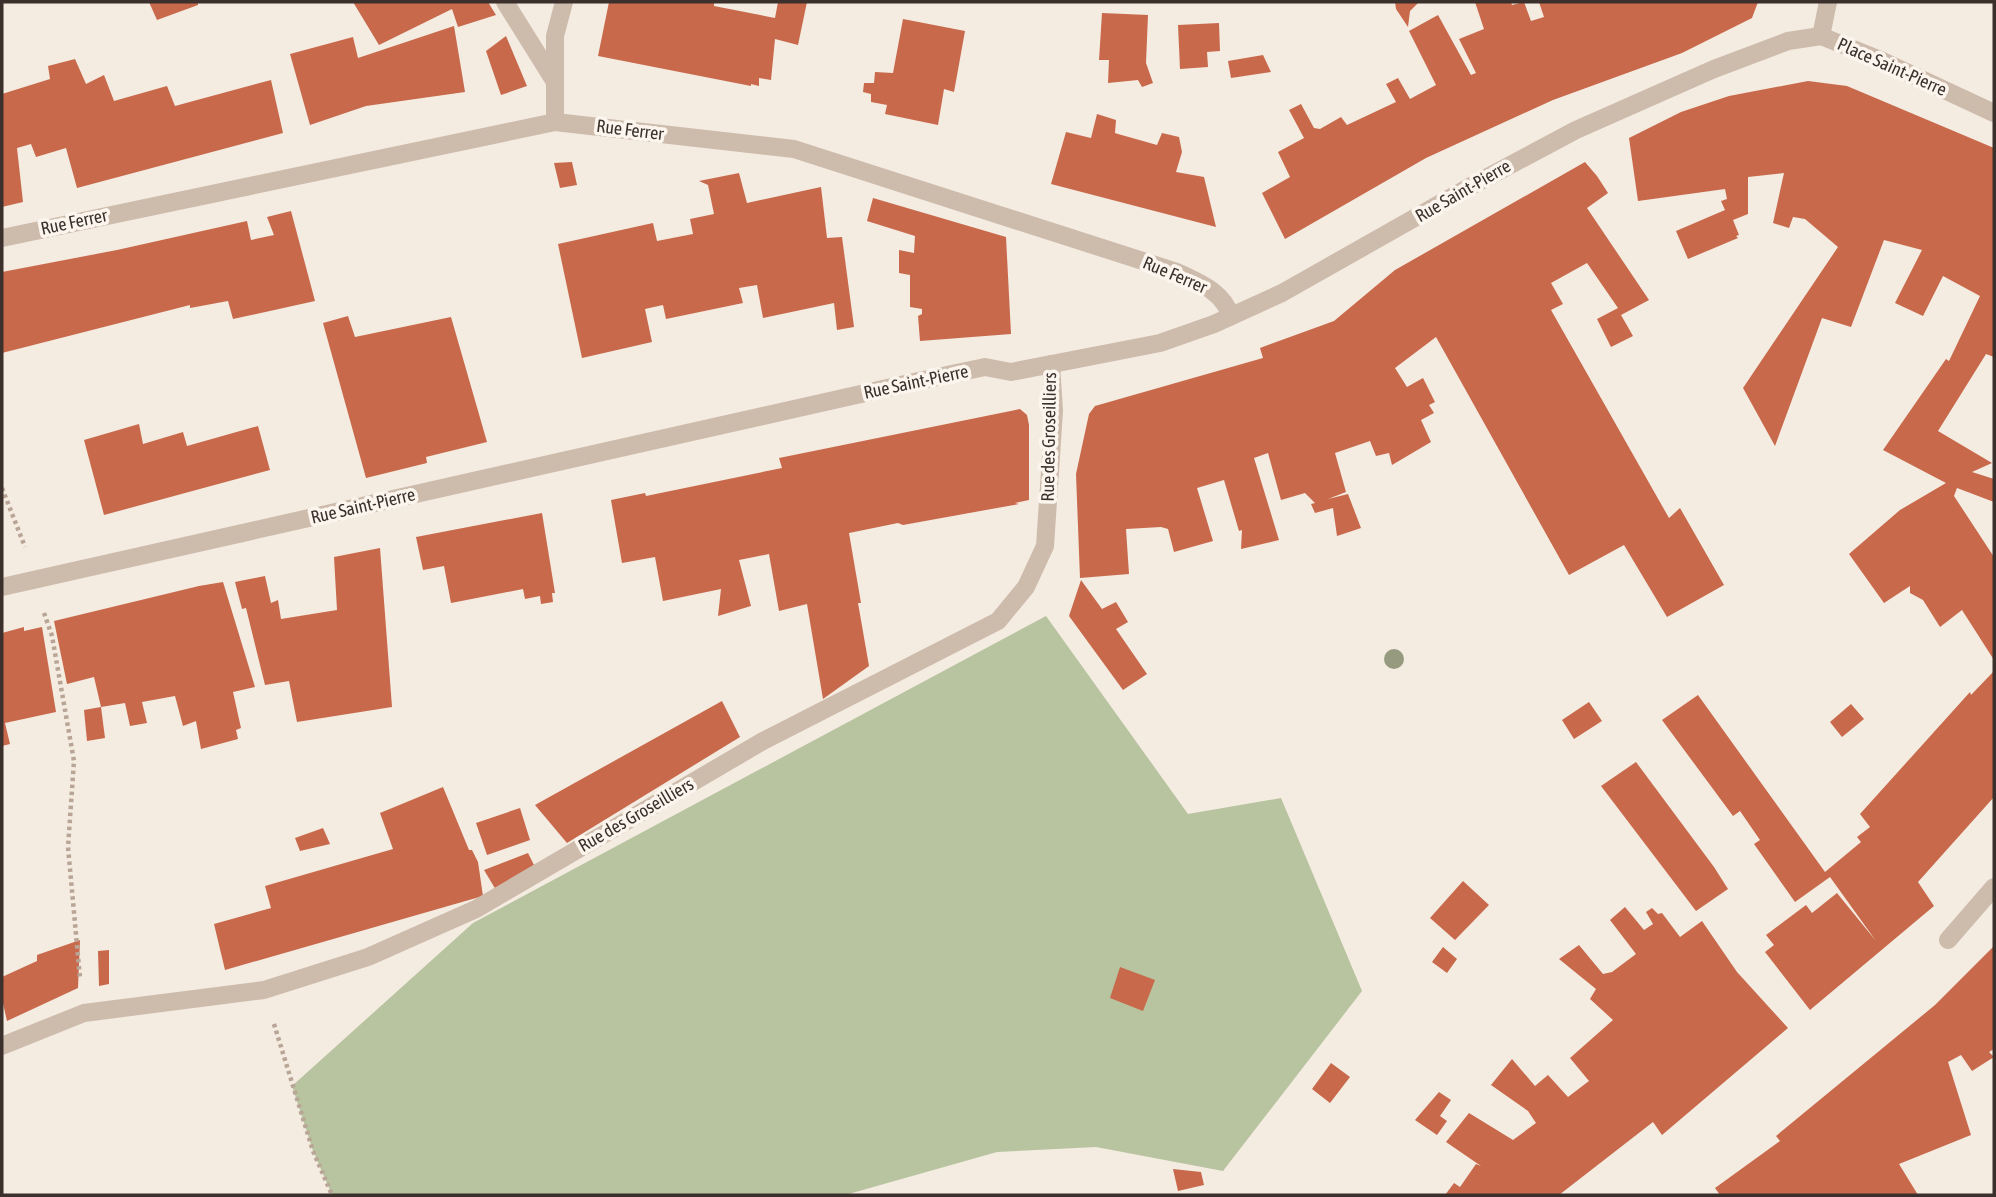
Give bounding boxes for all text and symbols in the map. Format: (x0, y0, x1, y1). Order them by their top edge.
street label: Place Saint-Pierre (1834, 33, 1950, 100)
street label: Rue Ferrer (595, 115, 666, 144)
street label: Rue Saint-Pierre (1411, 155, 1514, 226)
street label: Rue Ferrer (39, 204, 110, 239)
street label: Rue Ferrer (1140, 252, 1211, 298)
street label: Rue Saint-Pierre (862, 360, 970, 403)
street label: Rue des Groseilliers (1037, 372, 1060, 502)
street label: Rue Saint-Pierre (309, 483, 417, 528)
street label: Rue des Groseilliers (574, 773, 697, 856)

